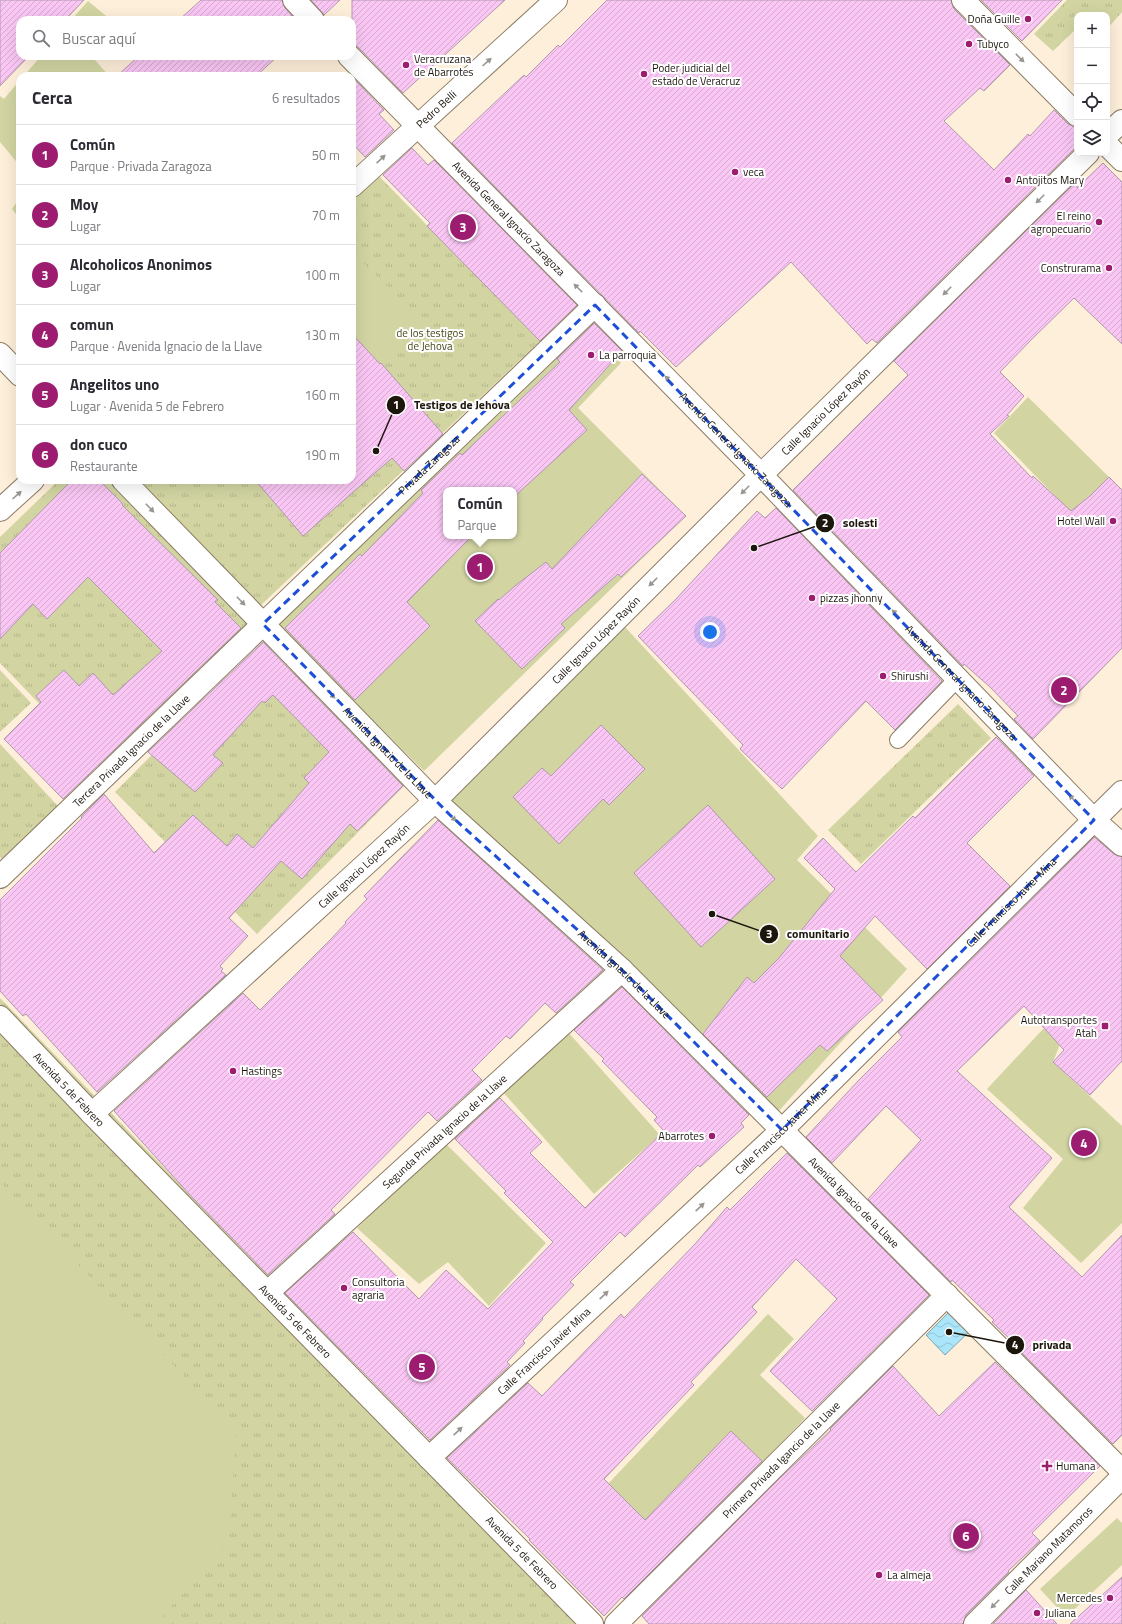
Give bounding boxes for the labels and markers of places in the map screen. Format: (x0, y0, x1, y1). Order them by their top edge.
place label: Doña Guille (968, 11, 1020, 27)
marker: Doña Guille (1023, 14, 1033, 24)
place label: Tubyco (977, 36, 1009, 52)
marker: Tubyco (964, 39, 974, 49)
place label: Veracruzana de Abarrotes (414, 51, 473, 80)
marker: Veracruzana de Abarrotes (401, 60, 411, 70)
place label: Poder judicial del estado de Veracruz (652, 60, 740, 89)
marker: Poder judicial del estado de Veracruz (639, 69, 649, 79)
place label: veca (743, 164, 765, 180)
marker: veca (730, 167, 740, 177)
place label: Antojitos Mary (1016, 172, 1085, 188)
marker: Antojitos Mary (1003, 175, 1013, 185)
place label: El reino agropecuario (1031, 208, 1091, 237)
pin: 3 (450, 212, 476, 242)
marker: El reino agropecuario (1094, 217, 1104, 227)
place label: Construrama (1041, 260, 1101, 276)
marker: Construrama (1104, 263, 1114, 273)
place label: La parroquia (599, 347, 657, 363)
marker: La parroquia (586, 350, 596, 360)
callout: Testigos de Jehova (386, 393, 518, 417)
callout: solesti (815, 511, 885, 535)
place label: Hotel Wall (1057, 513, 1105, 529)
marker: Hotel Wall (1108, 516, 1118, 526)
pin: 1 (467, 552, 493, 582)
place label: pizzas jhonny (820, 590, 883, 606)
marker: pizzas jhonny (807, 593, 817, 603)
place label: Shirushi (891, 668, 928, 684)
marker: Shirushi (878, 671, 888, 681)
pin: 2 (1051, 675, 1077, 705)
callout: comunitario (759, 922, 857, 946)
place label: Autotransportes Atah (1021, 1012, 1097, 1041)
marker: Autotransportes Atah (1100, 1021, 1110, 1031)
place label: Hastings (241, 1063, 282, 1079)
marker: Hastings (228, 1066, 238, 1076)
place label: Abarrotes (658, 1128, 704, 1144)
pin: 4 (1071, 1128, 1097, 1158)
marker: Abarrotes (707, 1131, 717, 1141)
place label: Consultoria agraria (352, 1274, 405, 1303)
marker: Consultoria agraria (339, 1283, 349, 1293)
callout: privada (1005, 1333, 1080, 1357)
pin: 5 (409, 1352, 435, 1382)
place label: Humana (1056, 1458, 1096, 1474)
marker: Humana (1041, 1460, 1053, 1472)
pin: 6 (953, 1521, 979, 1551)
place label: La almeja (887, 1567, 931, 1583)
marker: La almeja (874, 1570, 884, 1580)
place label: Mercedes (1057, 1590, 1102, 1606)
marker: Mercedes (1105, 1593, 1115, 1603)
place label: Juliana (1045, 1605, 1076, 1621)
marker: Juliana (1032, 1608, 1042, 1618)

